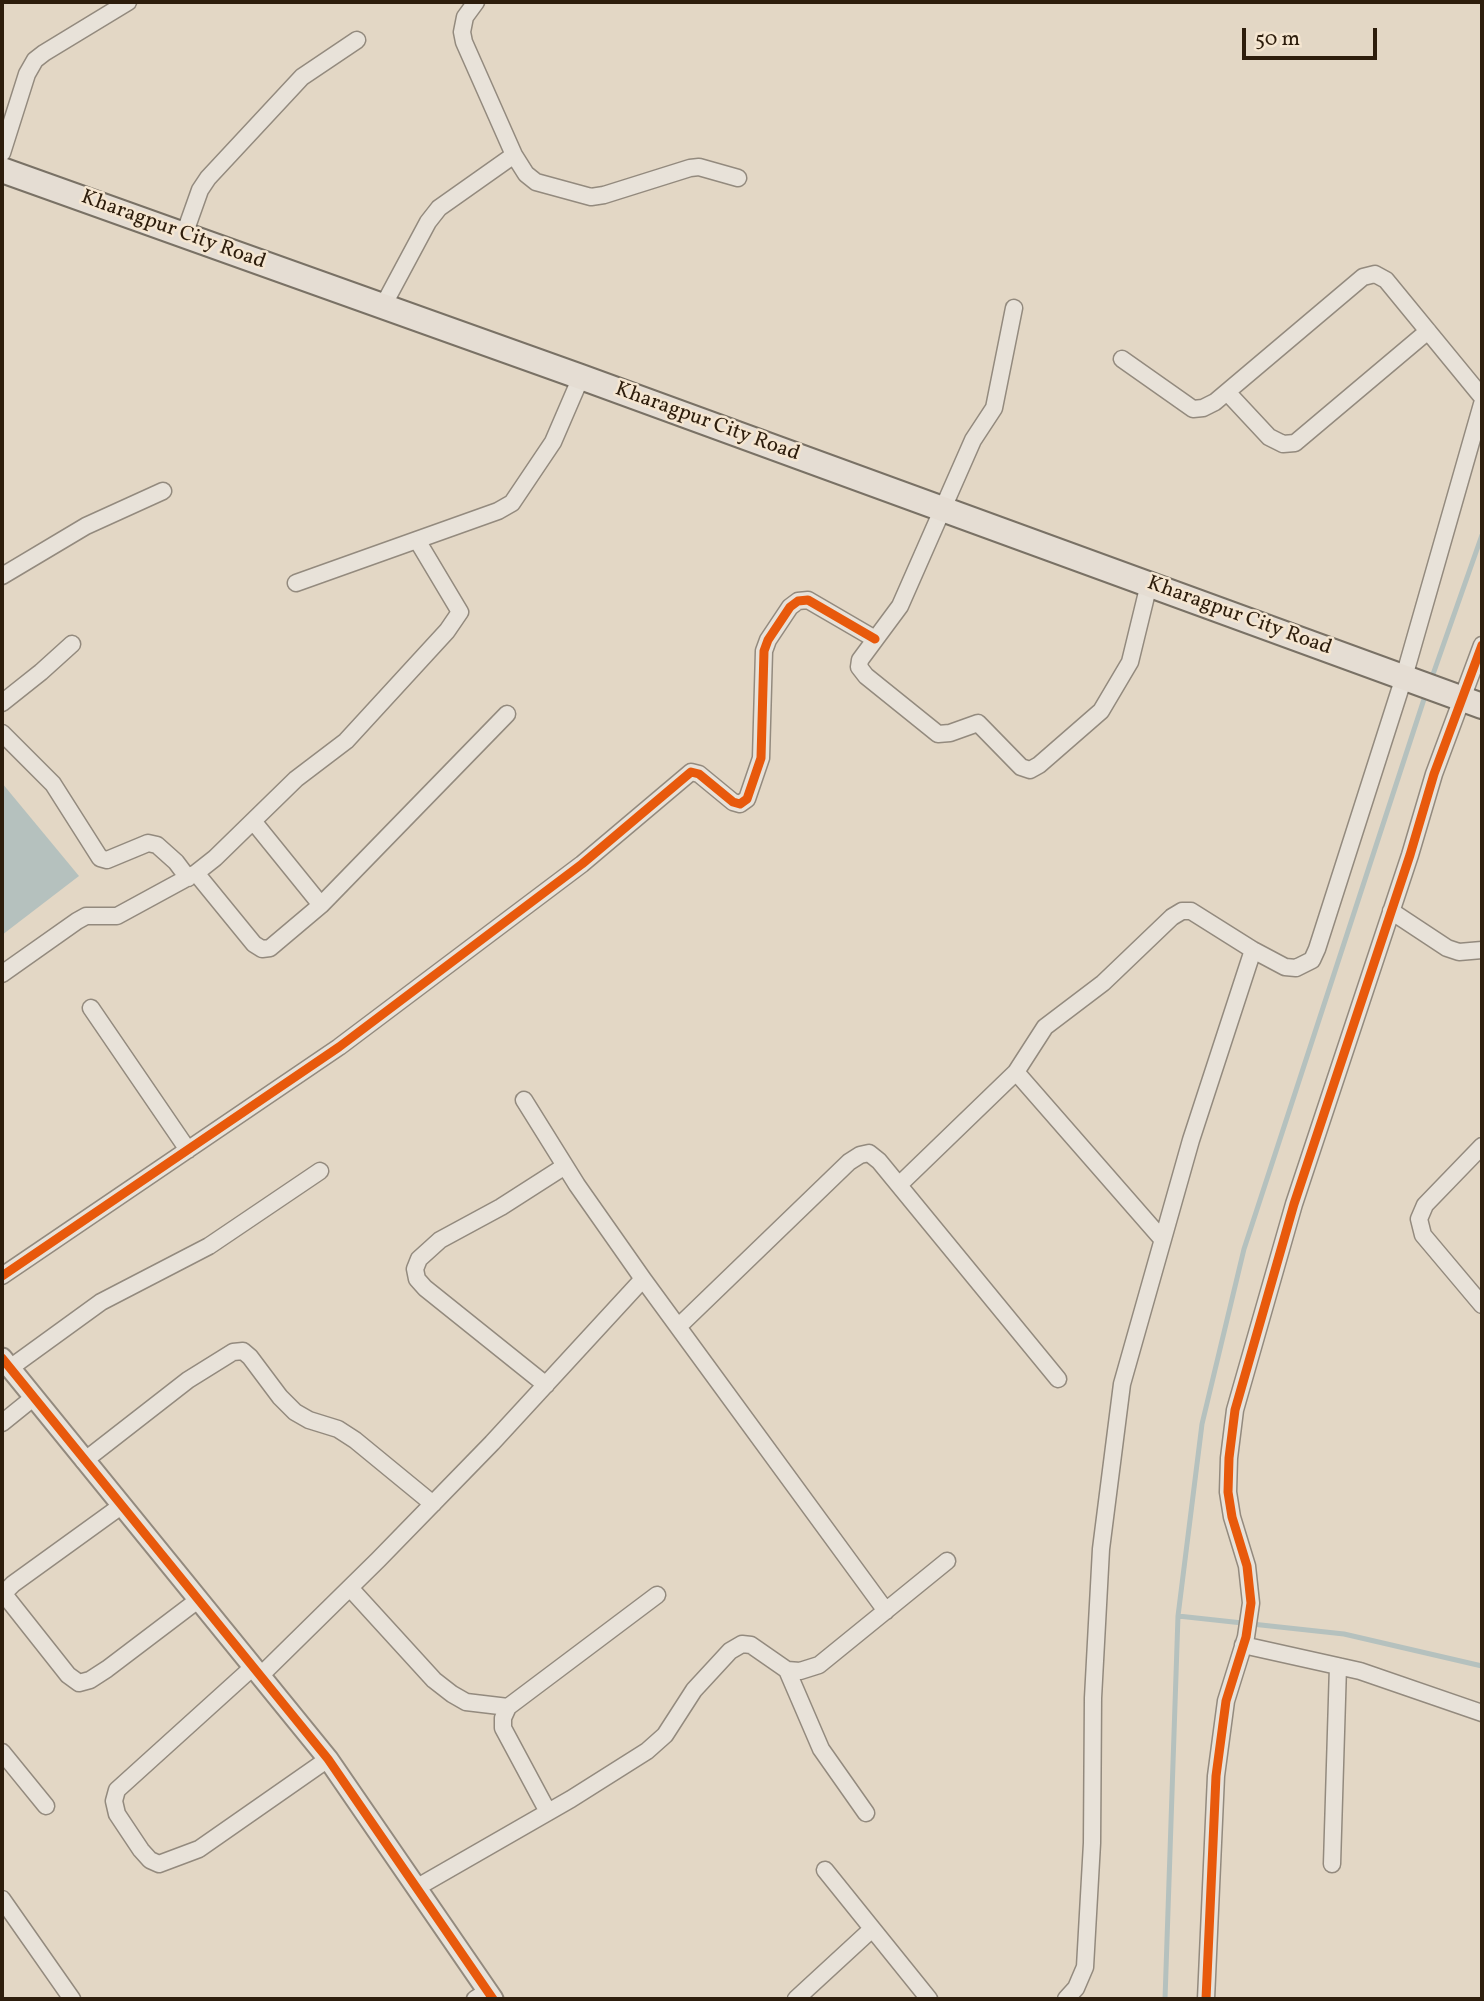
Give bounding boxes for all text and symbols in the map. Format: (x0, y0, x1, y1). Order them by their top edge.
scale bar (1246, 14, 1381, 58)
text: 50 m (1255, 25, 1300, 54)
street label: Kharagpur City Road (77, 186, 269, 276)
street label: Kharagpur City Road (611, 378, 803, 468)
street label: Kharagpur City Road (1143, 572, 1335, 662)

